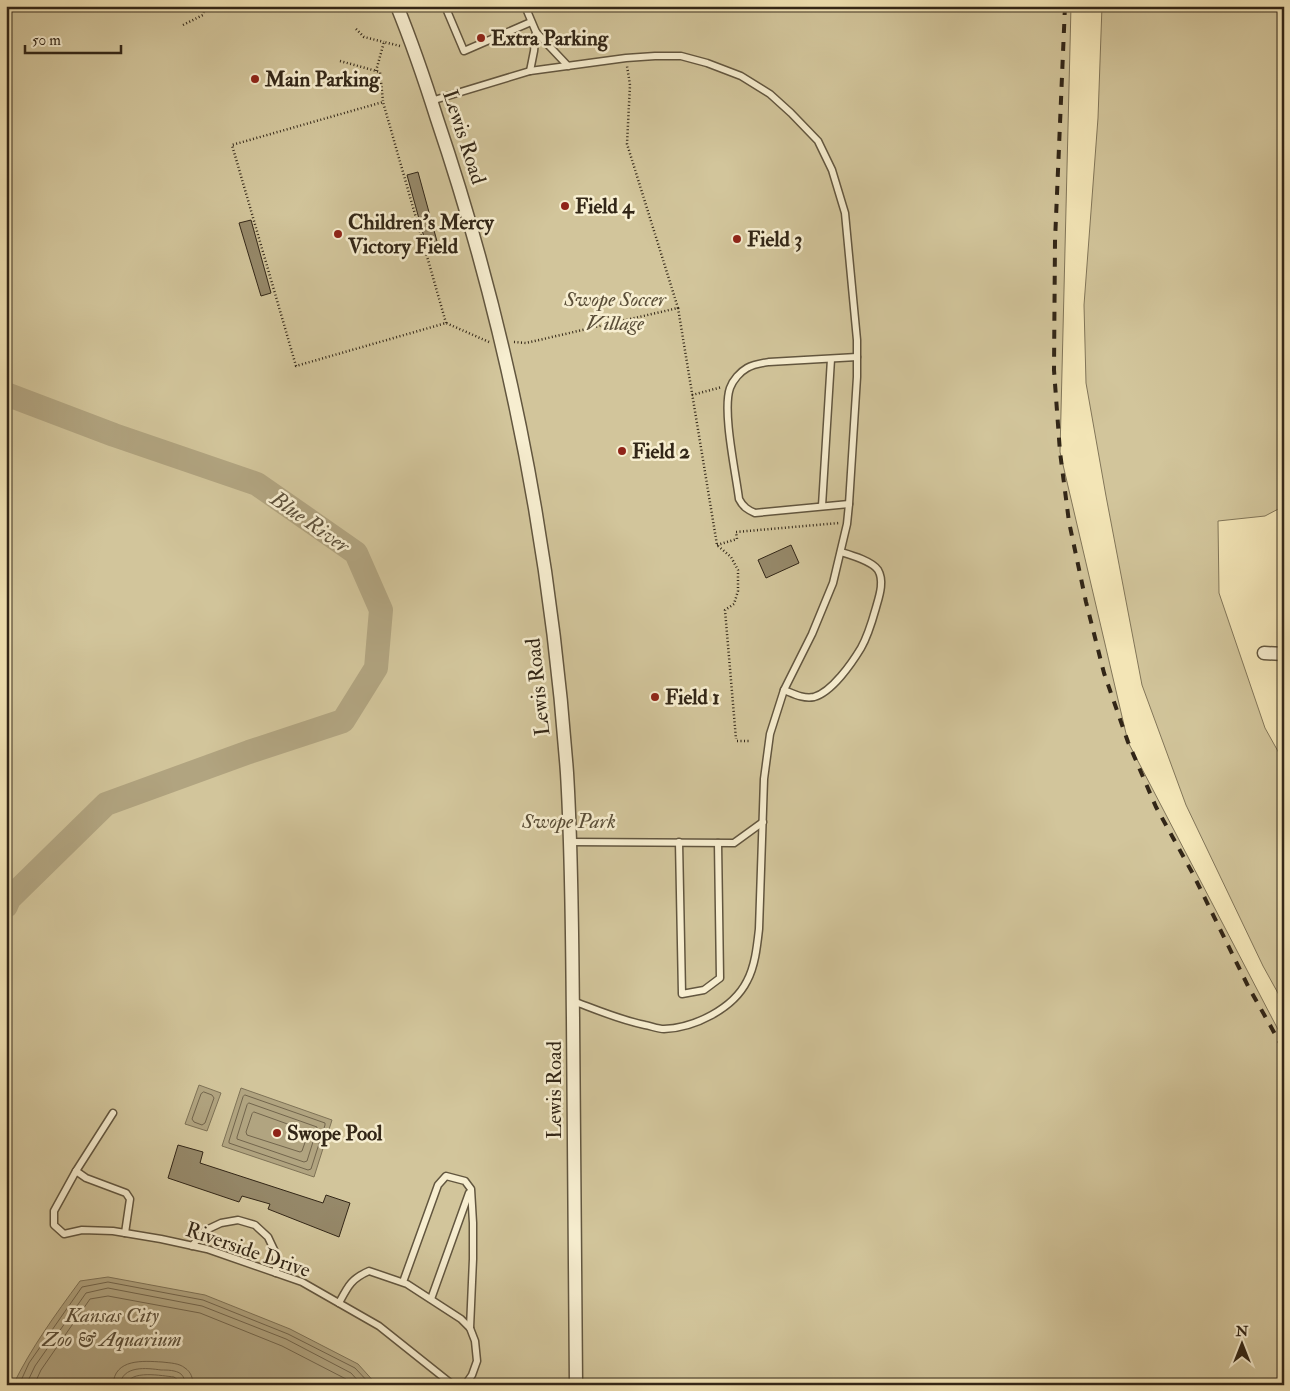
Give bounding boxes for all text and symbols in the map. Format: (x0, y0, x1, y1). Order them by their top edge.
scale bar (25, 22, 121, 54)
place label: Extra Parking (491, 25, 609, 52)
text: 50 m (32, 31, 61, 50)
marker: Extra Parking (475, 32, 487, 44)
place label: Main Parking (264, 66, 380, 93)
marker: Main Parking (249, 73, 261, 85)
street label: Lewis Road (436, 86, 492, 188)
place label: Field 4 (575, 193, 635, 220)
marker: Field 4 (559, 200, 571, 212)
place label: Children's Mercy Victory Field (347, 209, 495, 260)
place label: Field 3 (747, 226, 802, 253)
marker: Children's Mercy Victory Field (332, 228, 344, 240)
marker: Field 3 (731, 233, 743, 245)
park label: Swope Soccer Village (563, 286, 667, 337)
place label: Field 2 (632, 438, 690, 465)
marker: Field 2 (616, 445, 628, 457)
water label: Blue River (264, 484, 356, 560)
street label: Lewis Road (519, 636, 557, 737)
place label: Field 1 (665, 684, 720, 711)
marker: Field 1 (649, 691, 661, 703)
park label: Swope Park (521, 808, 616, 835)
street label: Lewis Road (541, 1040, 568, 1139)
place label: Swope Pool (287, 1120, 383, 1147)
marker: Swope Pool (271, 1127, 283, 1139)
street label: Riverside Drive (182, 1216, 314, 1284)
park label: Kansas City Zoo & Aquarium (42, 1302, 181, 1353)
north arrow (1218, 1318, 1268, 1368)
text: N (1235, 1323, 1249, 1340)

